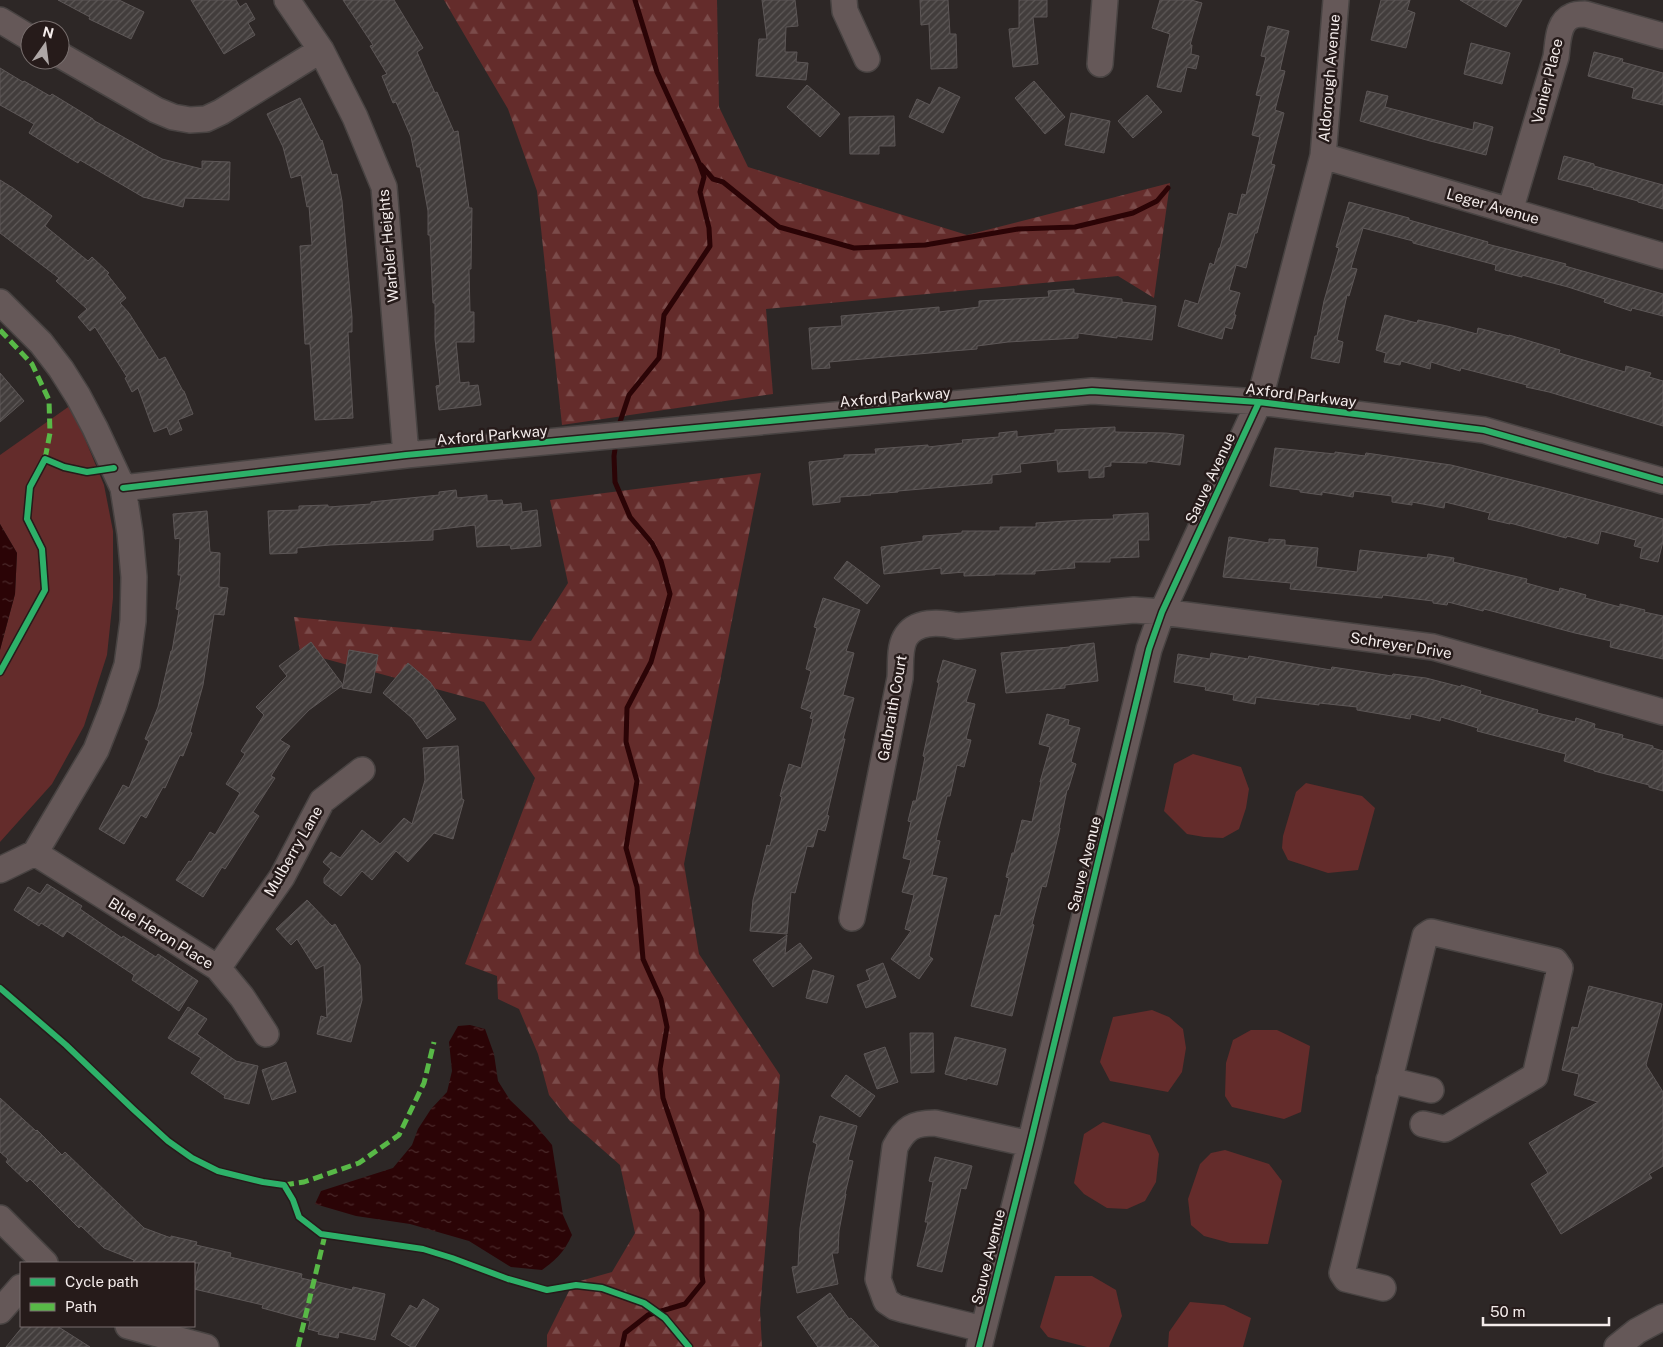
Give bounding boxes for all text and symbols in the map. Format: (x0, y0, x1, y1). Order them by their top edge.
street label: Aldorough Avenue (1315, 13, 1343, 143)
north arrow (20, 20, 70, 70)
text: N (41, 23, 55, 41)
street label: Vanier Place (1528, 37, 1566, 125)
street label: Leger Avenue (1445, 185, 1541, 227)
street label: Warbler Heights (375, 189, 401, 303)
street label: Axford Parkway (1245, 380, 1357, 410)
street label: Axford Parkway (839, 384, 951, 410)
street label: Axford Parkway (436, 422, 548, 448)
street label: Sauve Avenue (1182, 430, 1238, 526)
street label: Schreyer Drive (1349, 629, 1453, 661)
street label: Galbraith Court (874, 653, 910, 762)
street label: Mulberry Lane (260, 803, 326, 899)
street label: Sauve Avenue (1064, 814, 1104, 914)
street label: Blue Heron Place (105, 894, 217, 972)
street label: Sauve Avenue (968, 1207, 1008, 1307)
legend (20, 1262, 195, 1327)
text: Cycle path (65, 1273, 139, 1290)
scale bar (1483, 1294, 1609, 1326)
text: Path (65, 1298, 97, 1315)
text: 50 m (1490, 1303, 1525, 1320)

